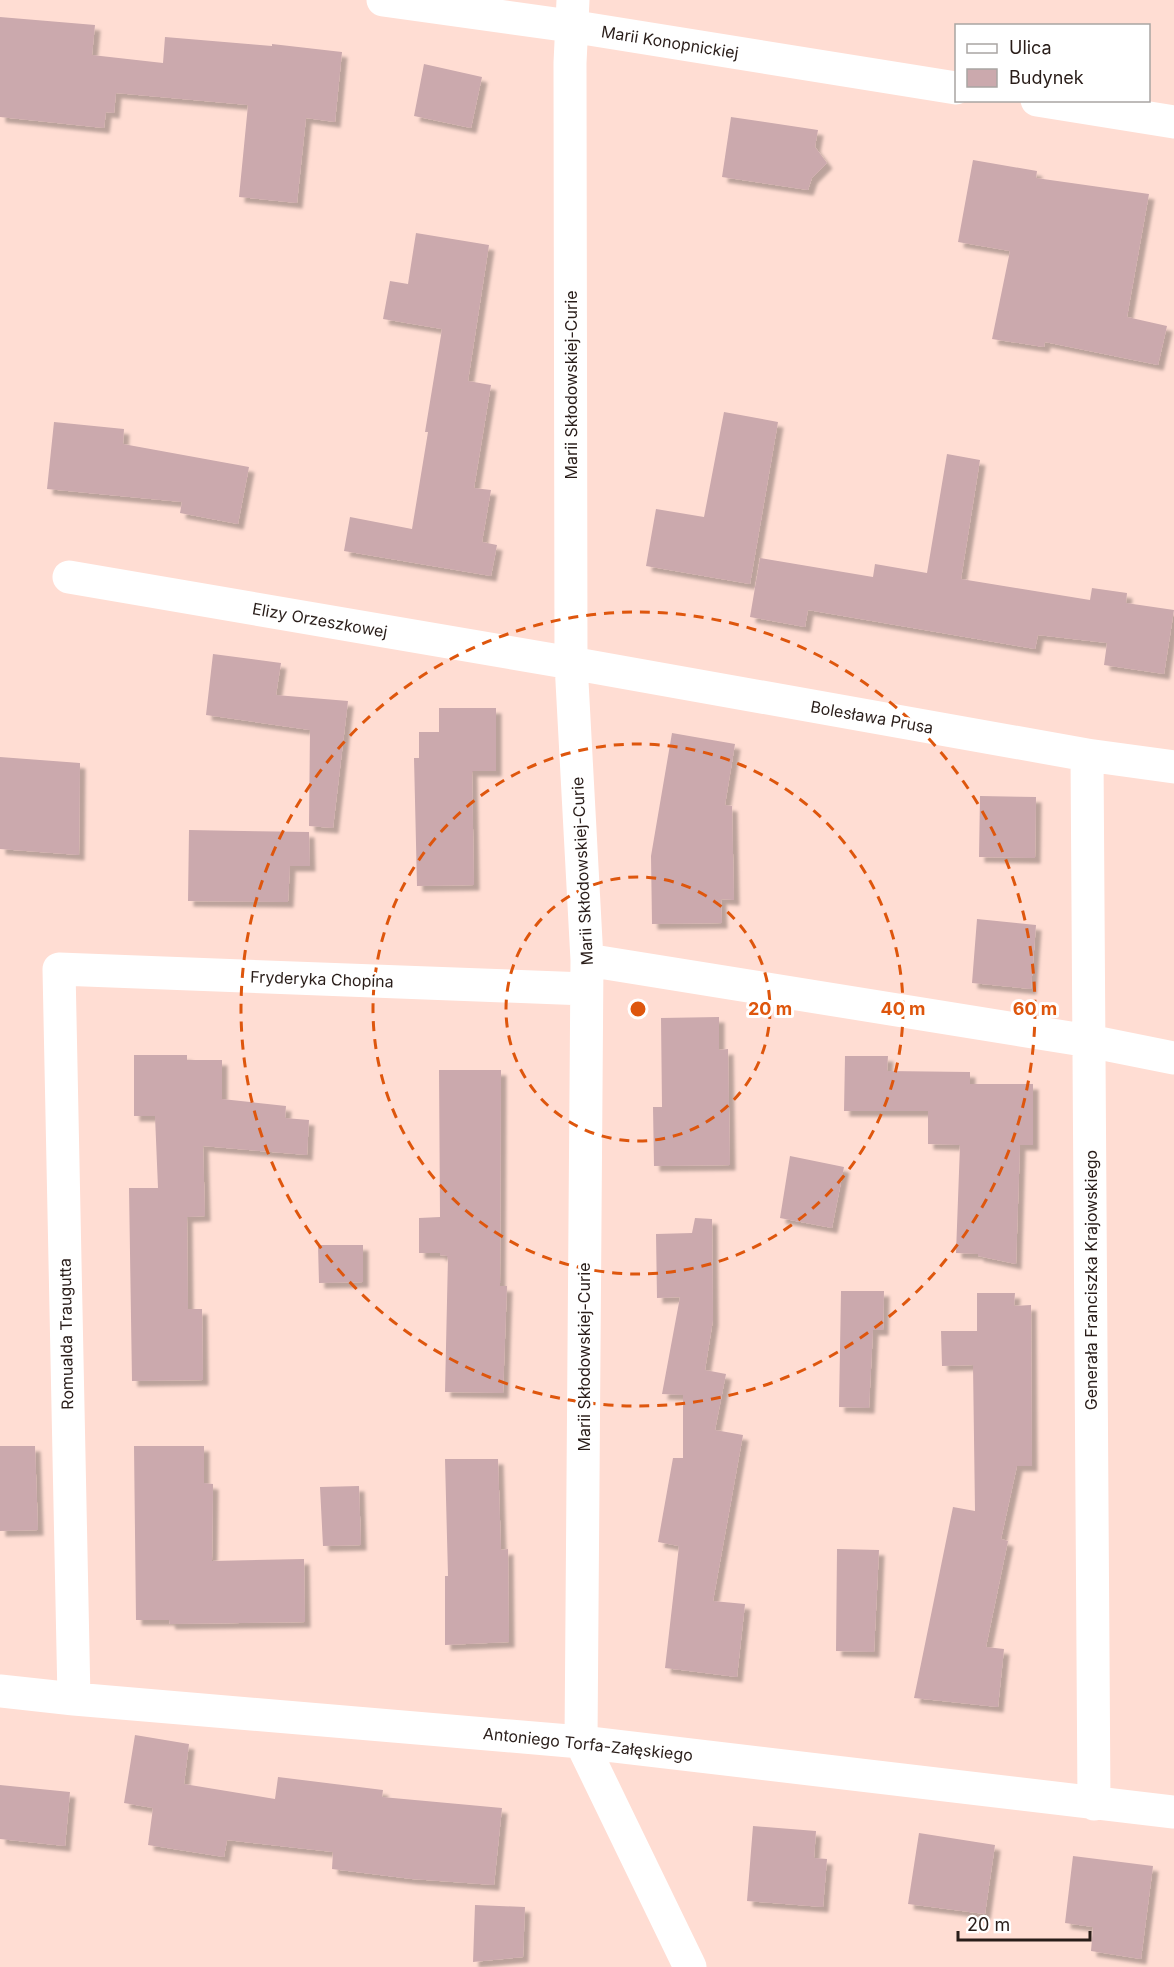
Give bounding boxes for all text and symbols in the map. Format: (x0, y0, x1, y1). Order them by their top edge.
street label: Marii Konopnickiej (600, 21, 740, 63)
legend (955, 24, 1150, 102)
text: Ulica (1009, 37, 1052, 58)
text: Budynek (1009, 67, 1084, 88)
street label: Marii Skłodowskiej-Curie (561, 291, 581, 479)
street label: Elizy Orzeszkowej (251, 598, 389, 642)
street label: Bolesława Prusa (809, 696, 935, 738)
street label: Marii Skłodowskiej-Curie (567, 776, 597, 966)
street label: Fryderyka Chopina (250, 967, 394, 991)
text: 20 m (748, 998, 792, 1019)
text: 40 m (881, 998, 926, 1019)
text: 60 m (1013, 998, 1057, 1019)
centre of rings (628, 999, 648, 1019)
street label: Generała Franciszka Krajowskiego (1081, 1150, 1101, 1410)
street label: Romualda Traugutta (55, 1258, 77, 1410)
street label: Marii Skłodowskiej-Curie (574, 1263, 594, 1451)
street label: Antoniego Torfa-Załęskiego (482, 1723, 694, 1765)
scale bar (958, 1904, 1090, 1942)
text: 20 m (967, 1914, 1010, 1935)

